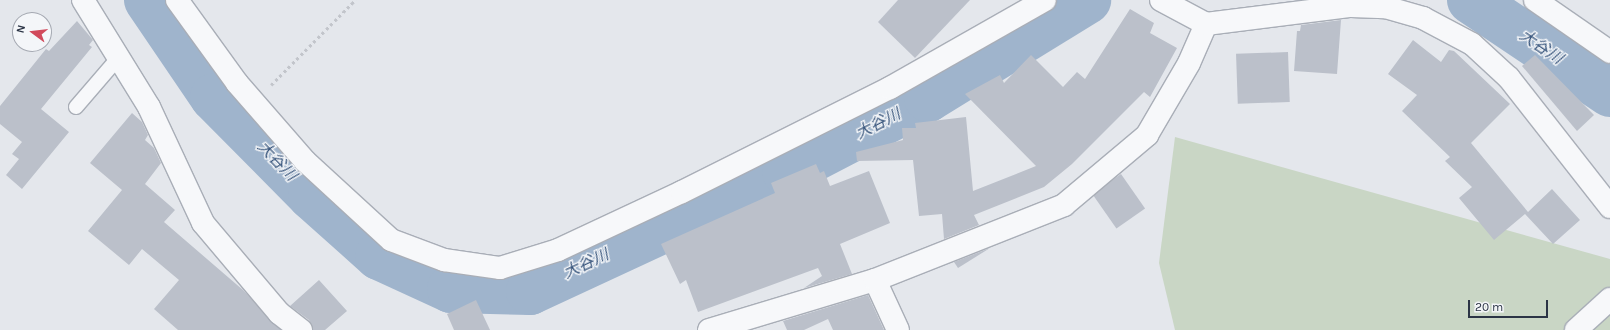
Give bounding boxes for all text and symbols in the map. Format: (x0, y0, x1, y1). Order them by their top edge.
north arrow (12, 12, 52, 52)
text: N (14, 24, 28, 35)
water label: 大谷川 (1516, 26, 1566, 68)
water label: 大谷川 (852, 105, 904, 143)
water label: 大谷川 (253, 137, 301, 185)
water label: 大谷川 (560, 245, 612, 283)
scale bar (1470, 292, 1550, 318)
text: 20 m (1475, 300, 1503, 314)

